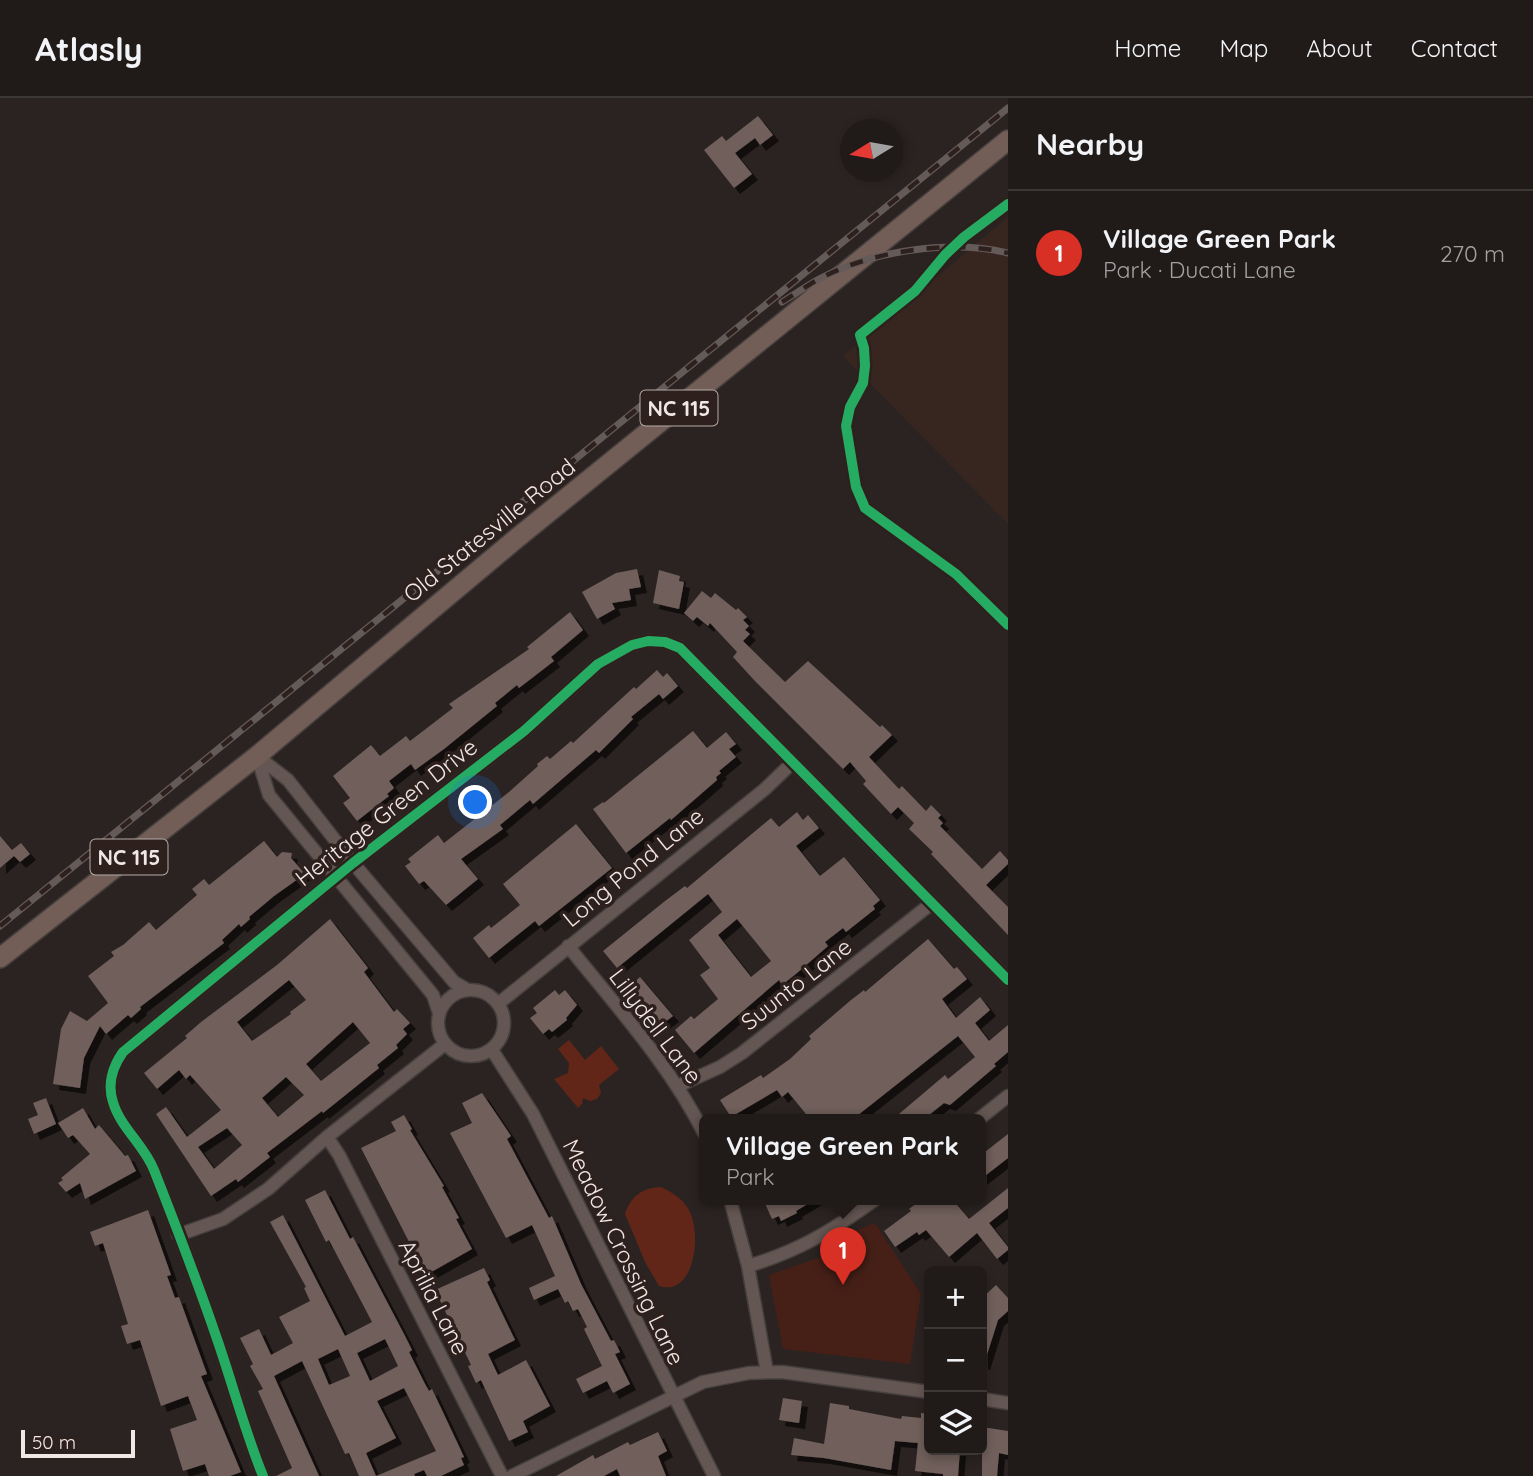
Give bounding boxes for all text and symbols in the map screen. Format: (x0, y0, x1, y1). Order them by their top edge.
text: Atlasly (35, 28, 143, 69)
text: Home (1114, 33, 1181, 63)
text: Map (1219, 33, 1268, 63)
text: About (1306, 33, 1373, 63)
text: Contact (1411, 33, 1498, 63)
north arrow (840, 119, 903, 182)
text: Nearby (1036, 125, 1144, 163)
text: Village Green Park (1103, 222, 1336, 255)
text: 1 (1055, 239, 1063, 268)
text: 270 m (1440, 239, 1505, 268)
text: Park · Ducati Lane (1103, 255, 1296, 284)
road number: NC 115 (640, 390, 718, 426)
street label: Old Statesville Road (397, 452, 581, 608)
street label: Heritage Green Drive (289, 732, 483, 892)
your location (458, 785, 492, 819)
street label: Long Pond Lane (556, 801, 710, 933)
road number: NC 115 (90, 840, 168, 874)
street label: Suunto Lane (735, 932, 857, 1036)
street label: Lillydell Lane (603, 963, 709, 1089)
popup (699, 1114, 986, 1205)
text: Village Green Park (726, 1129, 959, 1162)
street label: Meadow Crossing Lane (557, 1134, 691, 1370)
text: Park (726, 1162, 775, 1191)
pin: 1 (820, 1227, 866, 1285)
street label: Aprilia Lane (393, 1235, 475, 1359)
map controls (924, 1266, 987, 1455)
button: + (924, 1266, 987, 1329)
button: − (924, 1329, 987, 1392)
button: layers (924, 1392, 987, 1455)
scale bar (21, 1427, 135, 1459)
text: 50 m (32, 1430, 76, 1454)

